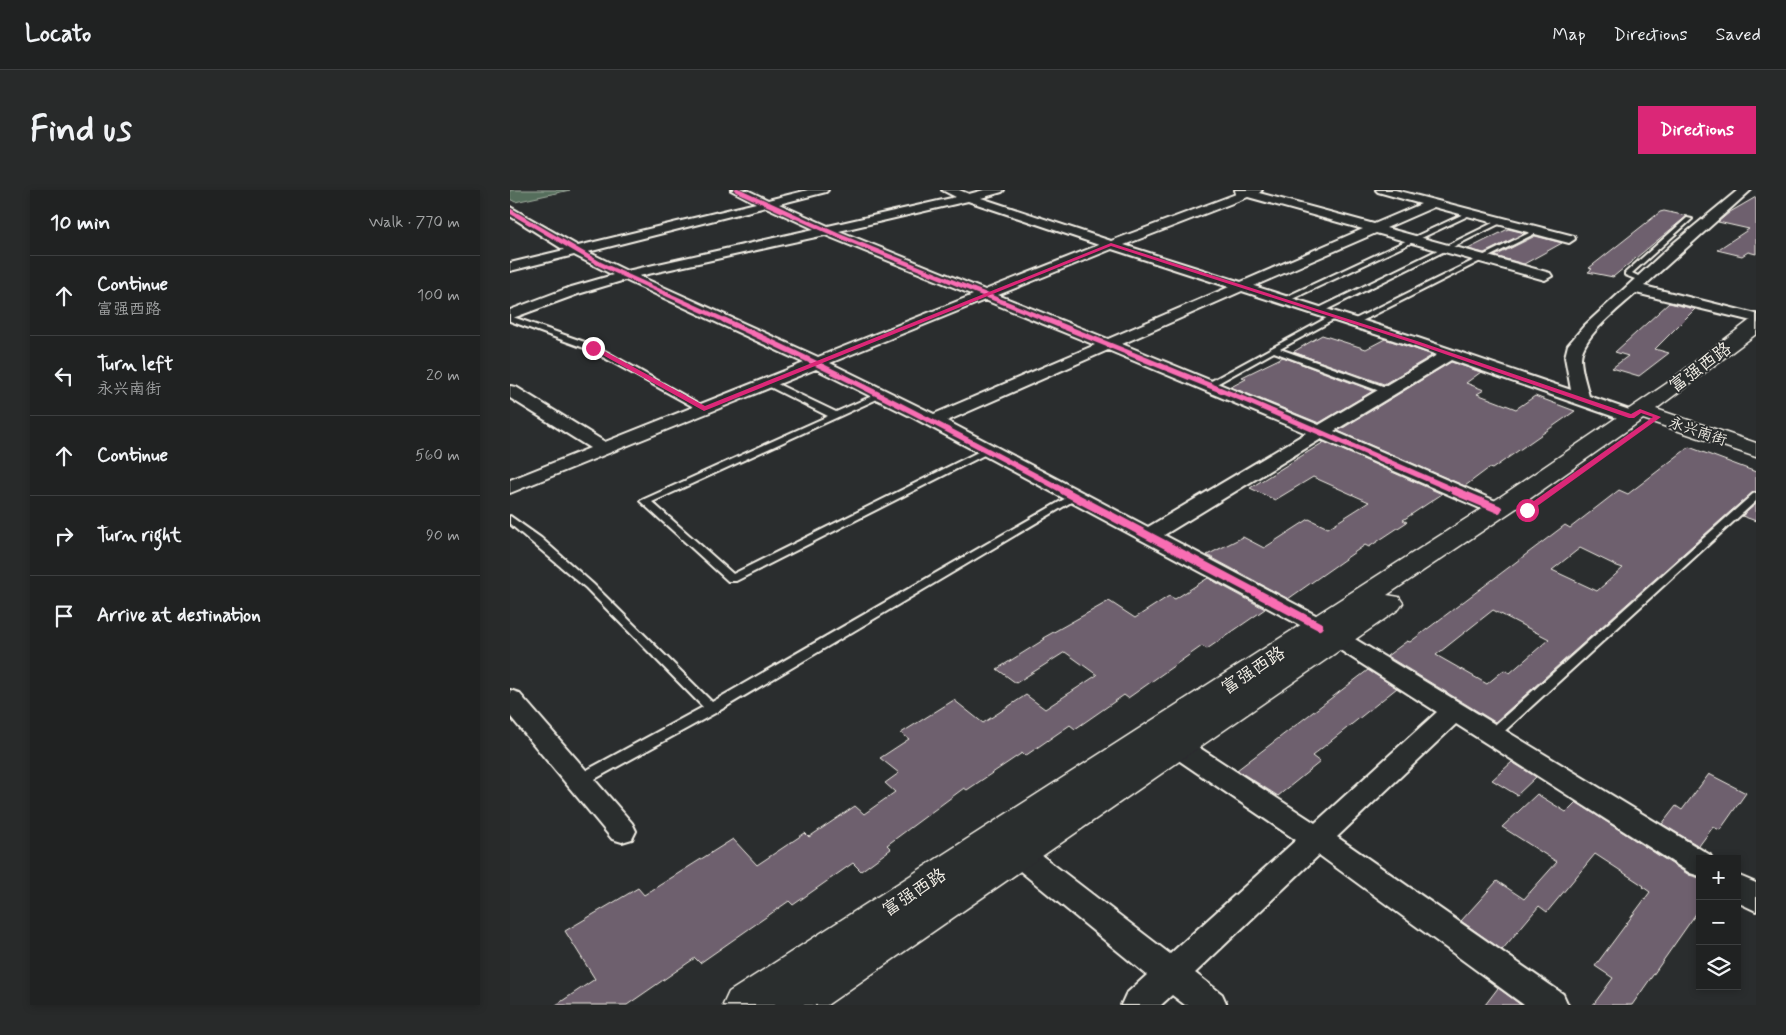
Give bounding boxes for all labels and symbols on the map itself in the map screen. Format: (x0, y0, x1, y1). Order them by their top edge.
route end (582, 337, 605, 360)
street label: 富强西路 (1664, 337, 1737, 399)
street label: 永兴南街 (1666, 413, 1729, 451)
route start (1516, 499, 1539, 522)
street label: 富强西路 (1217, 641, 1290, 701)
street label: 富强西路 (878, 863, 951, 923)

